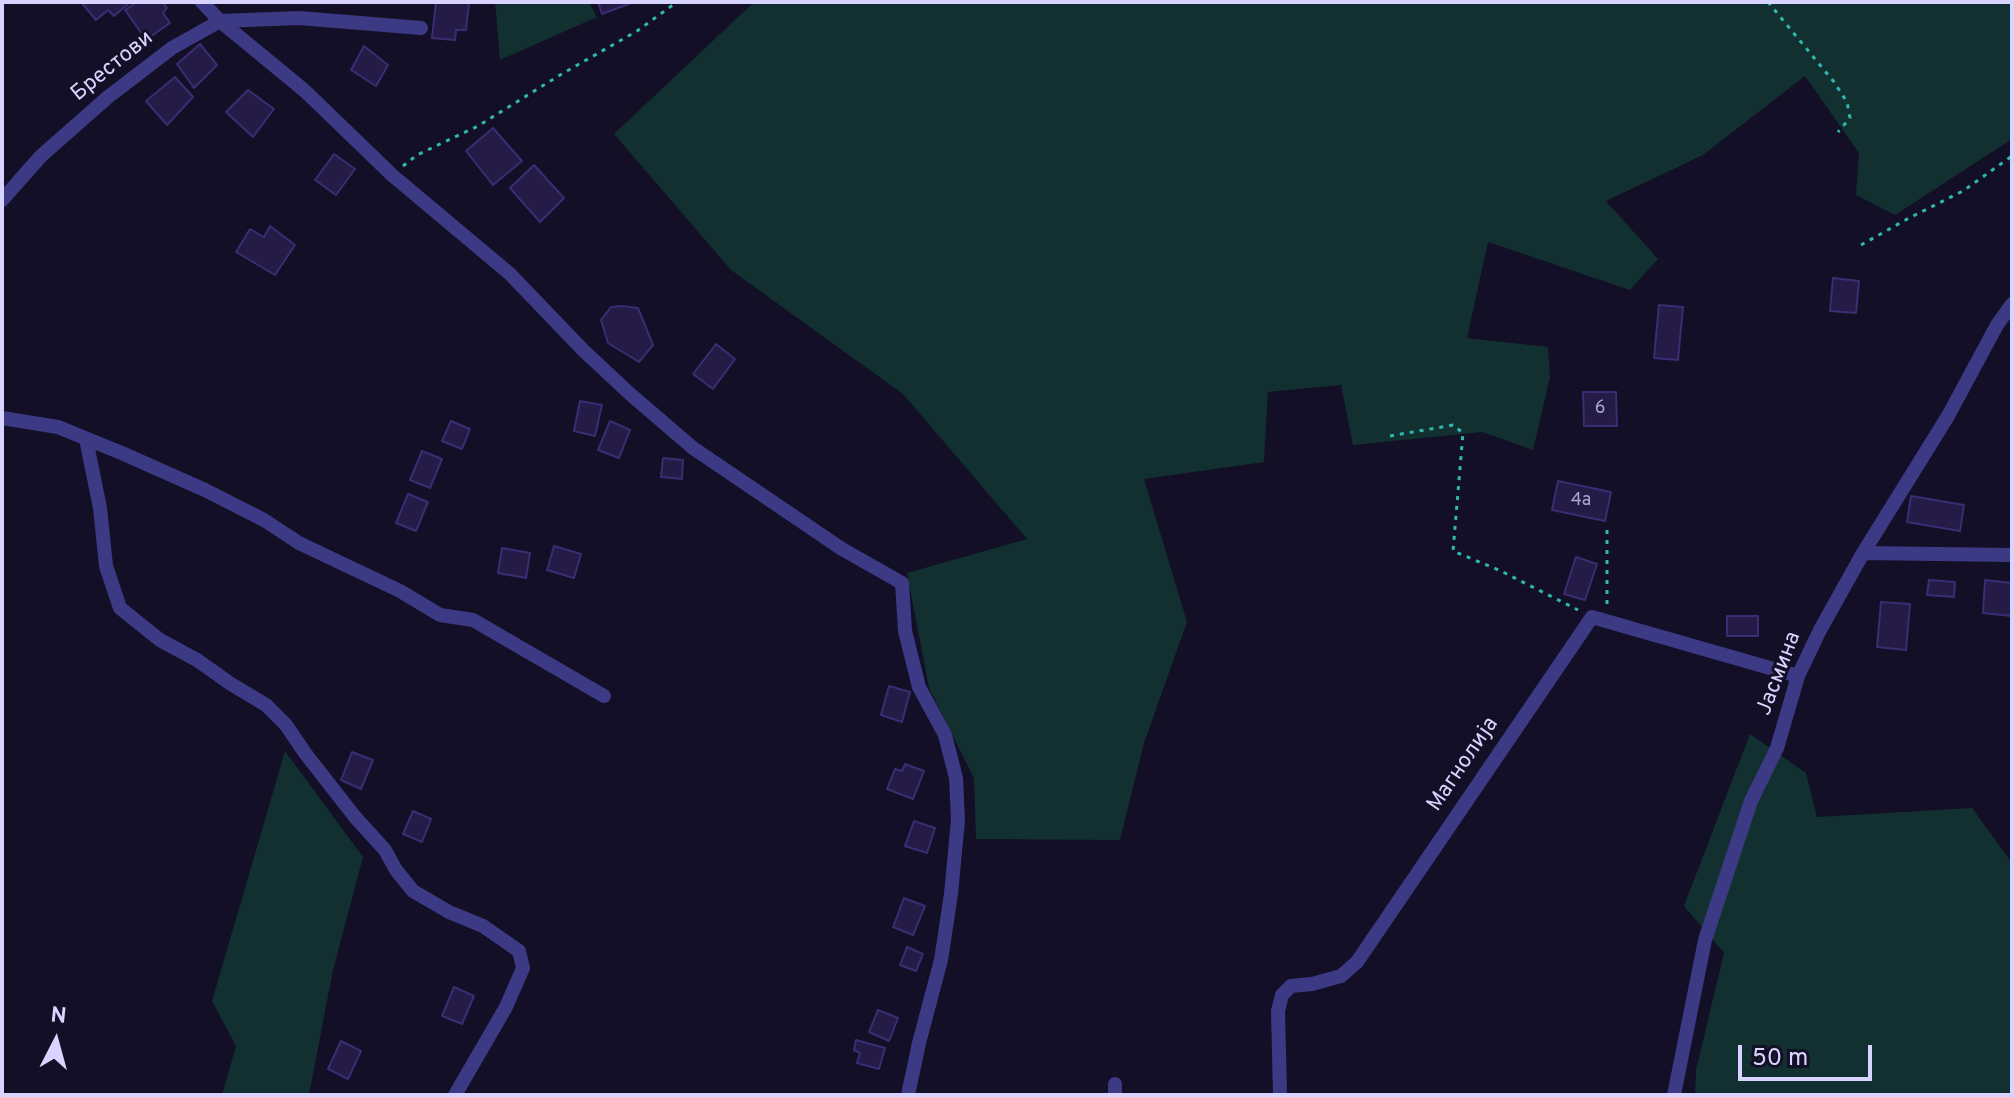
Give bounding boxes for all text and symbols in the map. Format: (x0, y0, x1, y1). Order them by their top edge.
street label: Брестови (67, 26, 159, 108)
house number: 6 (1595, 398, 1605, 420)
house number: 4a (1571, 490, 1591, 512)
street label: Јасмина (1752, 628, 1808, 720)
street label: Магнолија (1423, 713, 1505, 817)
north arrow (16, 1001, 96, 1081)
text: N (49, 1002, 68, 1031)
scale bar (1742, 1029, 1876, 1079)
text: 50 m (1752, 1044, 1808, 1074)

